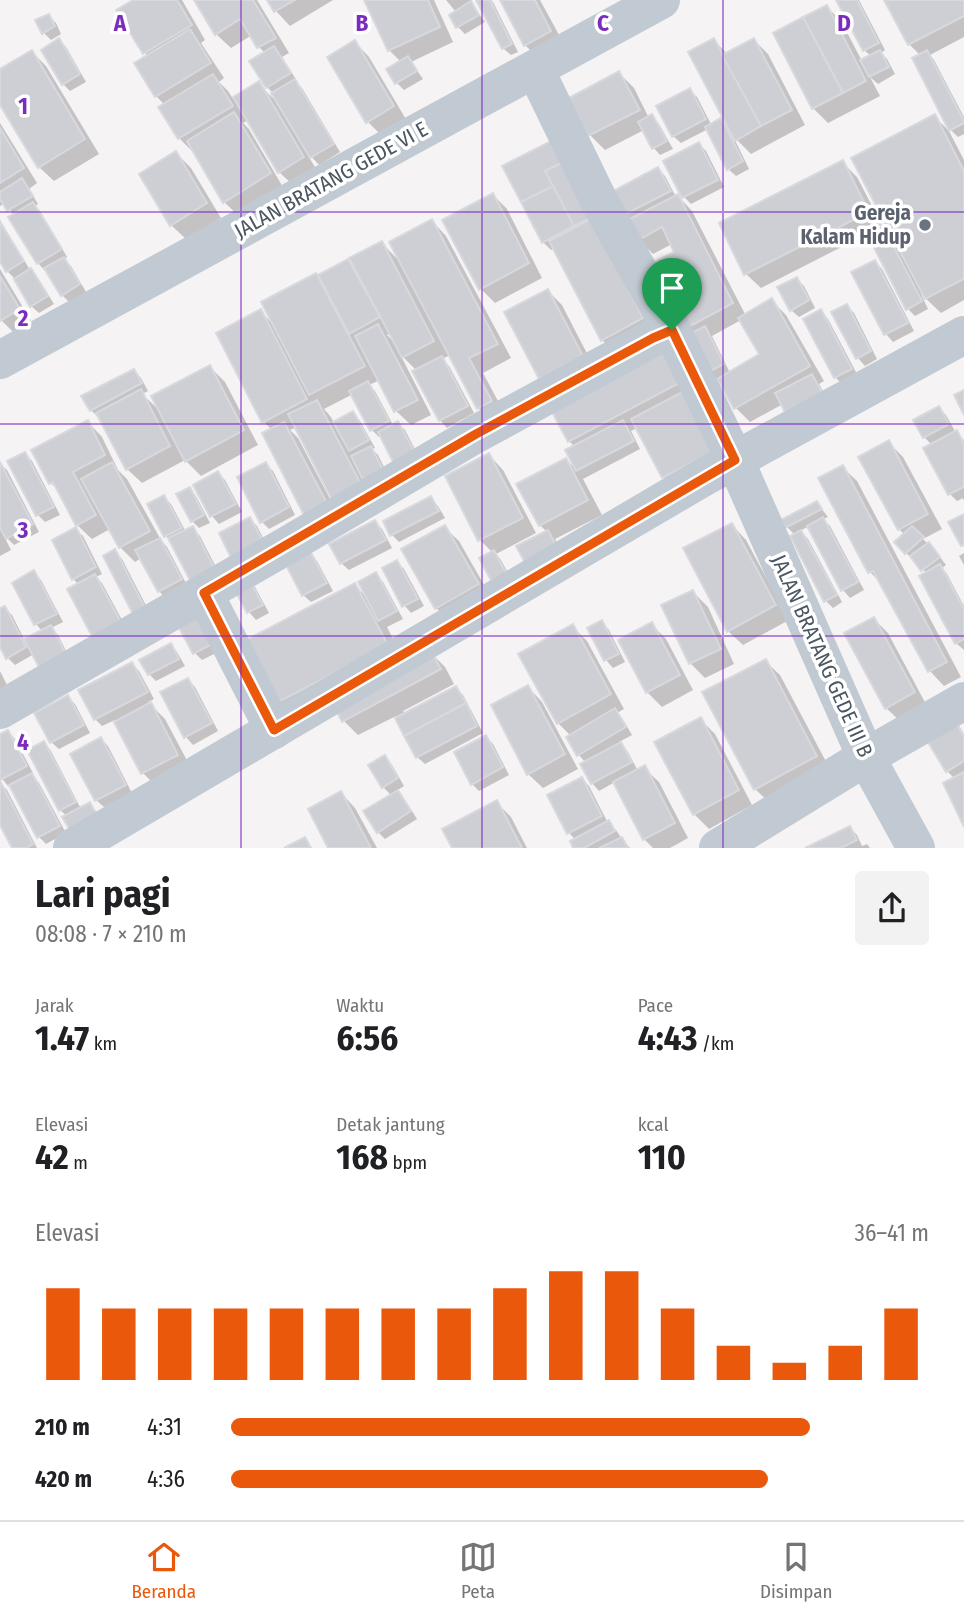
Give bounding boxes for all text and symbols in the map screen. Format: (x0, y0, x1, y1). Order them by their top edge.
text: A (113, 9, 127, 37)
text: B (356, 9, 369, 37)
text: C (597, 9, 609, 37)
text: D (837, 9, 851, 37)
text: 1 (18, 92, 28, 120)
street label: JALAN BRATANG GEDE VI E (230, 116, 432, 244)
place label: Gereja Kalam Hidup (800, 200, 911, 250)
marker: Gereja Kalam Hidup (917, 217, 933, 233)
pin (642, 258, 702, 330)
icon: arrive (653, 269, 691, 307)
text: 2 (17, 304, 29, 332)
text: 3 (17, 516, 29, 544)
street label: JALAN BRATANG GEDE III B (766, 551, 878, 761)
text: 4 (17, 728, 29, 756)
text: Lari pagi (35, 871, 171, 917)
button: share (855, 871, 929, 945)
text: 08:08 · 7 × 210 m (35, 920, 187, 948)
text: Jarak (35, 994, 74, 1017)
text: Waktu (336, 994, 384, 1017)
text: Pace (638, 994, 673, 1017)
text: 1.47 (35, 1017, 89, 1059)
text: 6:56 (336, 1017, 398, 1059)
text: 4:43 (638, 1017, 698, 1059)
text: km (89, 1032, 117, 1055)
text: /km (698, 1032, 734, 1055)
text: Elevasi (35, 1113, 88, 1136)
text: Detak jantung (336, 1113, 445, 1136)
text: kcal (638, 1113, 668, 1136)
text: 42 (35, 1136, 69, 1178)
text: 168 (336, 1136, 388, 1178)
text: 110 (638, 1136, 686, 1178)
text: m (69, 1151, 88, 1174)
text: bpm (388, 1151, 427, 1174)
text: Elevasi (35, 1219, 100, 1247)
text: 36–41 m (855, 1219, 929, 1247)
text: 210 m (35, 1413, 90, 1441)
text: 4:31 (147, 1413, 182, 1441)
text: 420 m (35, 1465, 92, 1493)
text: 4:36 (147, 1465, 185, 1493)
tab: Beranda (131, 1538, 196, 1603)
tab: Peta (459, 1538, 497, 1603)
tab: Disimpan (760, 1538, 833, 1603)

